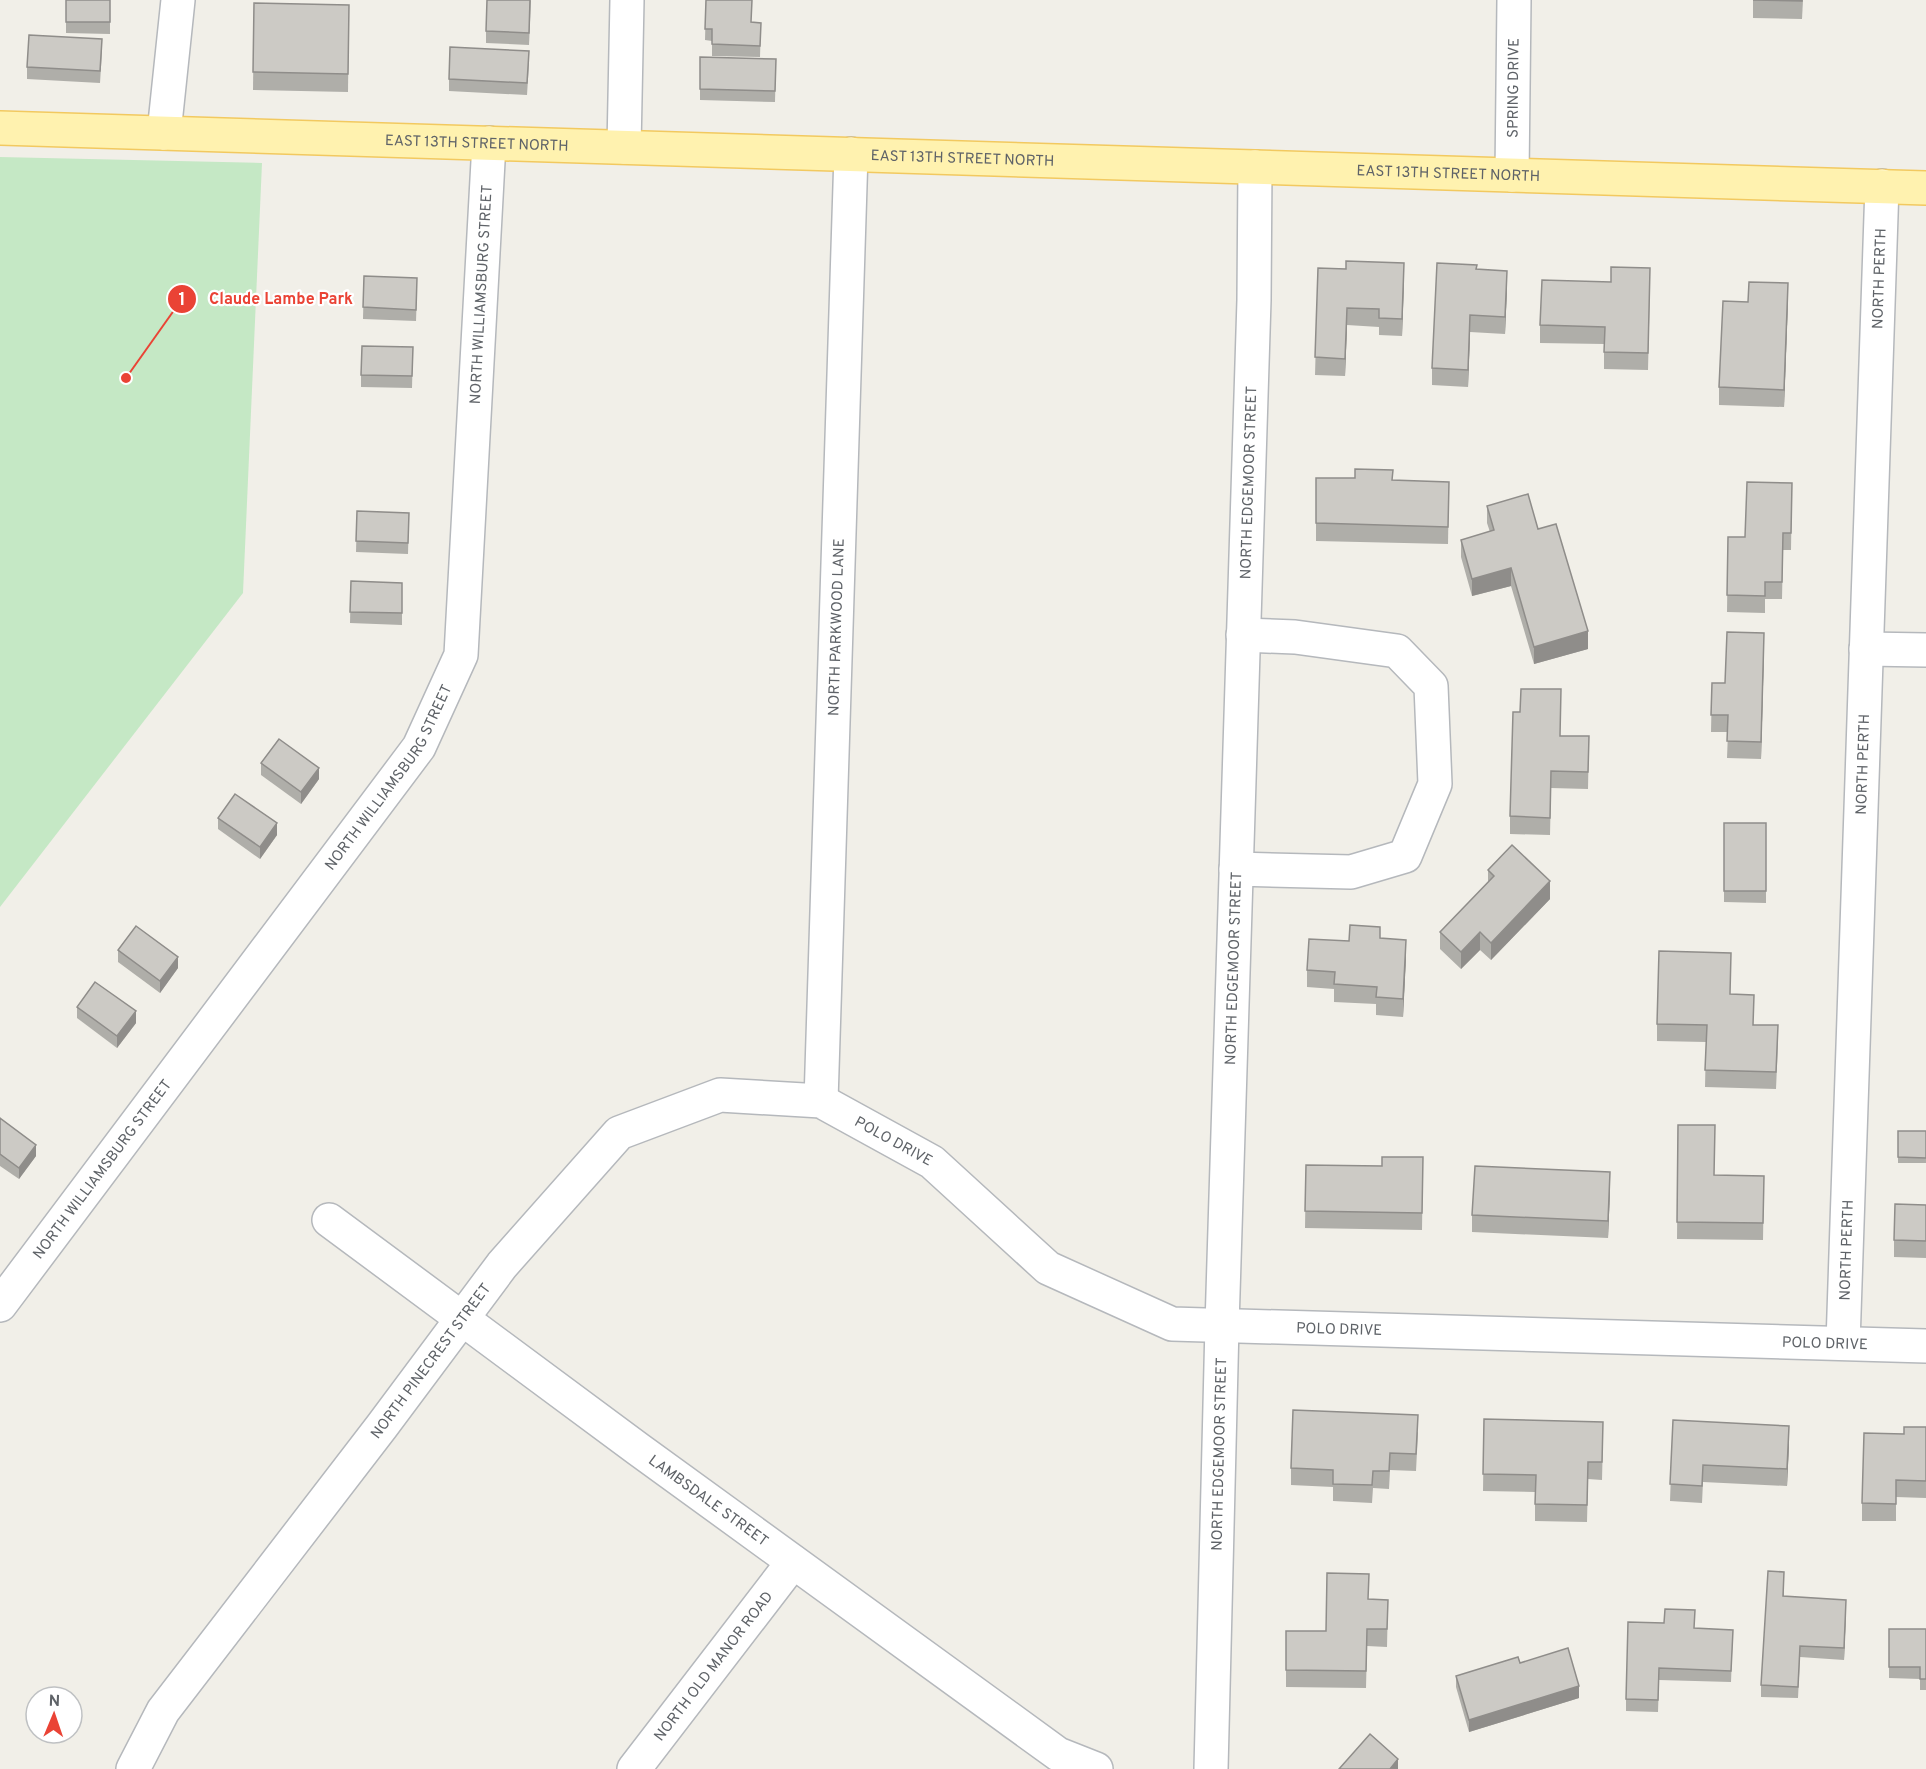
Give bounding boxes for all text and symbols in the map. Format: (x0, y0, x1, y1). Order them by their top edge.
street label: SPRING DRIVE (1504, 38, 1525, 138)
street label: EAST 13TH STREET NORTH (385, 132, 569, 157)
street label: EAST 13TH STREET NORTH (870, 147, 1055, 172)
street label: EAST 13TH STREET NORTH (1356, 162, 1540, 187)
street label: NORTH WILLIAMSBURG STREET (467, 184, 498, 405)
street label: NORTH PERTH (1869, 228, 1892, 330)
callout: Claude Lambe Park (167, 282, 365, 316)
text: 1 (178, 289, 186, 312)
text: Claude Lambe Park (209, 290, 353, 310)
street label: NORTH EDGEMOOR STREET (1237, 386, 1262, 580)
street label: NORTH PARKWOOD LANE (825, 538, 850, 716)
street label: NORTH WILLIAMSBURG STREET (322, 682, 457, 875)
street label: NORTH PERTH (1853, 714, 1875, 815)
street label: NORTH EDGEMOOR STREET (1222, 871, 1247, 1065)
street label: NORTH WILLIAMSBURG STREET (30, 1076, 177, 1263)
street label: POLO DRIVE (851, 1113, 935, 1171)
street label: NORTH PERTH (1836, 1199, 1859, 1301)
street label: NORTH PINECREST STREET (367, 1280, 496, 1443)
street label: POLO DRIVE (1296, 1320, 1382, 1341)
street label: POLO DRIVE (1782, 1334, 1868, 1355)
street label: NORTH EDGEMOOR STREET (1208, 1357, 1232, 1551)
street label: LAMBSDALE STREET (644, 1452, 772, 1551)
street label: NORTH OLD MANOR ROAD (651, 1588, 778, 1746)
north arrow (24, 1685, 84, 1745)
text: N (48, 1692, 61, 1712)

